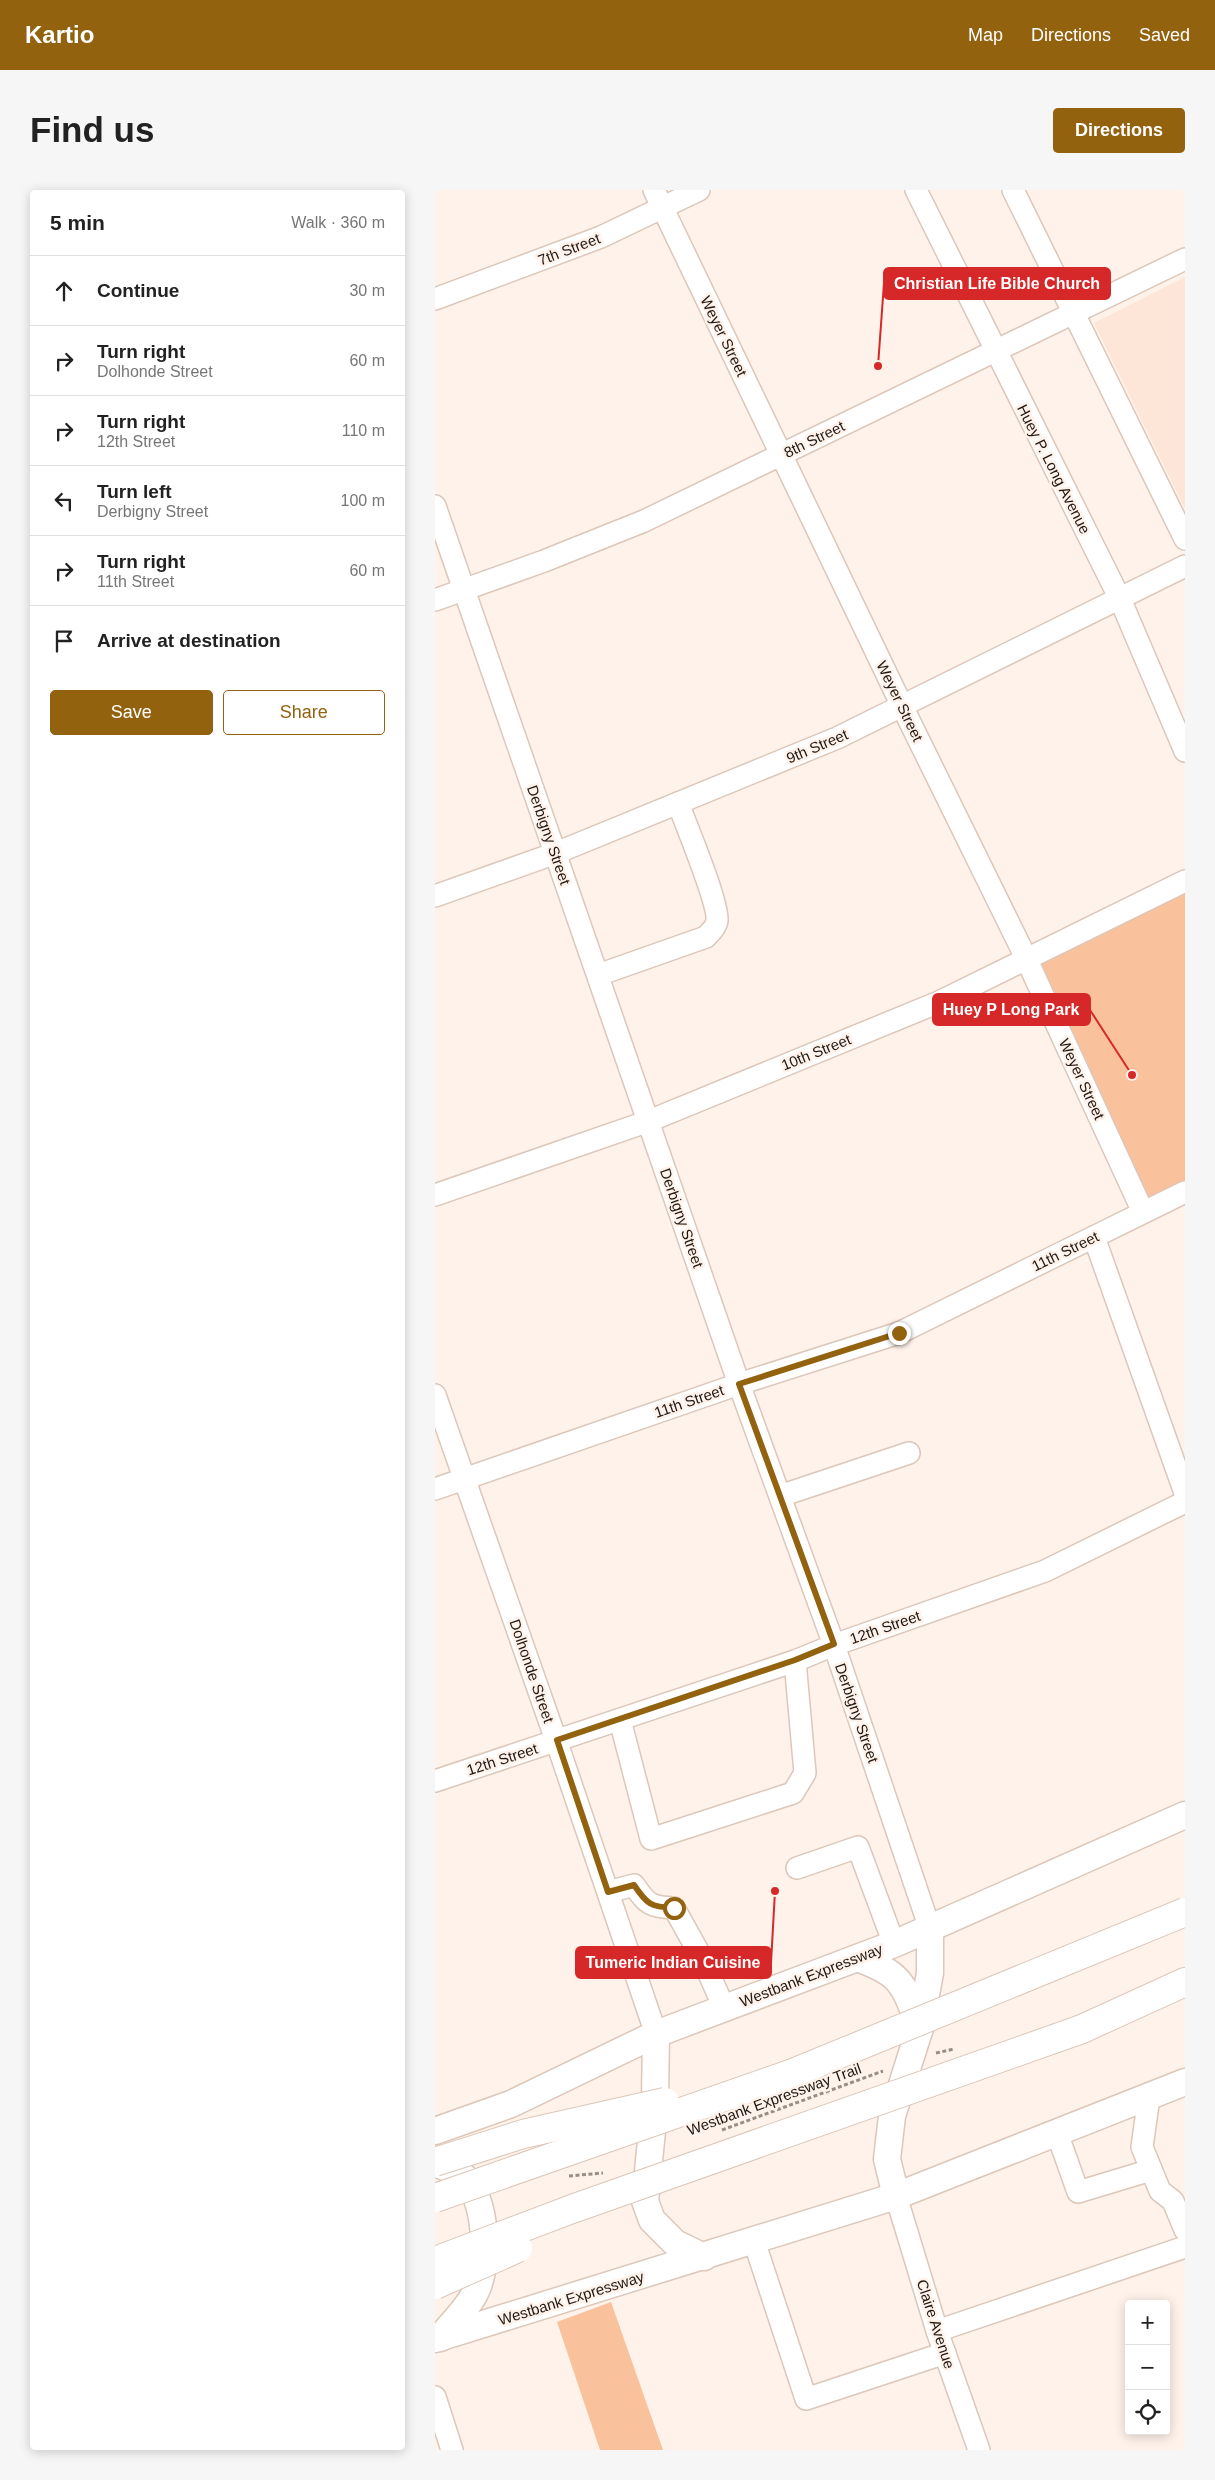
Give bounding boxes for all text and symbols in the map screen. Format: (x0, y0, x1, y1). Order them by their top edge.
text: Kartio (25, 21, 94, 48)
text: Map (968, 25, 1003, 45)
text: Directions (1031, 25, 1111, 45)
text: Saved (1139, 25, 1190, 45)
button: Directions (1053, 108, 1185, 153)
text: Find us (30, 110, 154, 149)
text: 5 min (50, 211, 105, 234)
text: Walk · 360 m (291, 214, 385, 231)
street label: 7th Street (536, 229, 603, 269)
callout: Christian Life Bible Church (884, 268, 1110, 299)
text: Christian Life Bible Church (894, 275, 1100, 292)
icon: ahead (50, 277, 78, 305)
text: Continue (97, 280, 179, 301)
text: 30 m (349, 282, 385, 299)
street label: Weyer Street (697, 293, 751, 380)
text: Turn right (97, 341, 185, 362)
icon: right (50, 347, 78, 375)
text: 60 m (349, 352, 385, 369)
text: Dolhonde Street (97, 363, 213, 380)
street label: Huey P. Long Avenue (1014, 401, 1094, 537)
text: Turn right (97, 411, 185, 432)
icon: right (50, 417, 78, 445)
street label: 8th Street (781, 417, 848, 461)
text: 110 m (342, 422, 385, 439)
text: 12th Street (97, 433, 175, 450)
text: Turn left (97, 481, 172, 502)
icon: left (50, 487, 78, 515)
text: 100 m (341, 492, 385, 509)
text: Derbigny Street (97, 503, 208, 520)
text: Turn right (97, 551, 185, 572)
icon: right (50, 557, 78, 585)
text: 60 m (349, 562, 385, 579)
text: 11th Street (97, 573, 174, 590)
icon: arrive (50, 627, 78, 655)
text: Arrive at destination (97, 630, 281, 651)
street label: Weyer Street (873, 658, 927, 745)
button: Save (50, 690, 213, 735)
button: Share (223, 690, 385, 735)
street label: 9th Street (784, 725, 851, 767)
street label: Derbigny Street (524, 783, 574, 888)
callout: Huey P Long Park (933, 994, 1090, 1025)
text: Huey P Long Park (943, 1001, 1079, 1018)
street label: 10th Street (779, 1030, 854, 1074)
street label: Weyer Street (1056, 1036, 1108, 1123)
street label: Derbigny Street (657, 1166, 707, 1271)
street label: 11th Street (1029, 1227, 1102, 1274)
route end (888, 1322, 911, 1345)
street label: 11th Street (652, 1381, 727, 1421)
street label: 12th Street (848, 1607, 923, 1647)
street label: Dolhonde Street (506, 1617, 558, 1726)
street label: Derbigny Street (832, 1661, 882, 1766)
street label: 12th Street (464, 1739, 540, 1778)
route start (663, 1897, 686, 1920)
street label: Westbank Expressway (737, 1940, 885, 2010)
callout: Tumeric Indian Cuisine (576, 1947, 771, 1978)
text: Tumeric Indian Cuisine (586, 1954, 761, 1971)
street label: Westbank Expressway Trail (685, 2060, 863, 2138)
street label: Westbank Expressway (496, 2268, 646, 2328)
street label: Claire Avenue (914, 2277, 958, 2371)
map controls (1125, 2300, 1170, 2435)
button: + (1125, 2300, 1170, 2345)
button: − (1125, 2345, 1170, 2390)
button: locate (1125, 2390, 1170, 2435)

